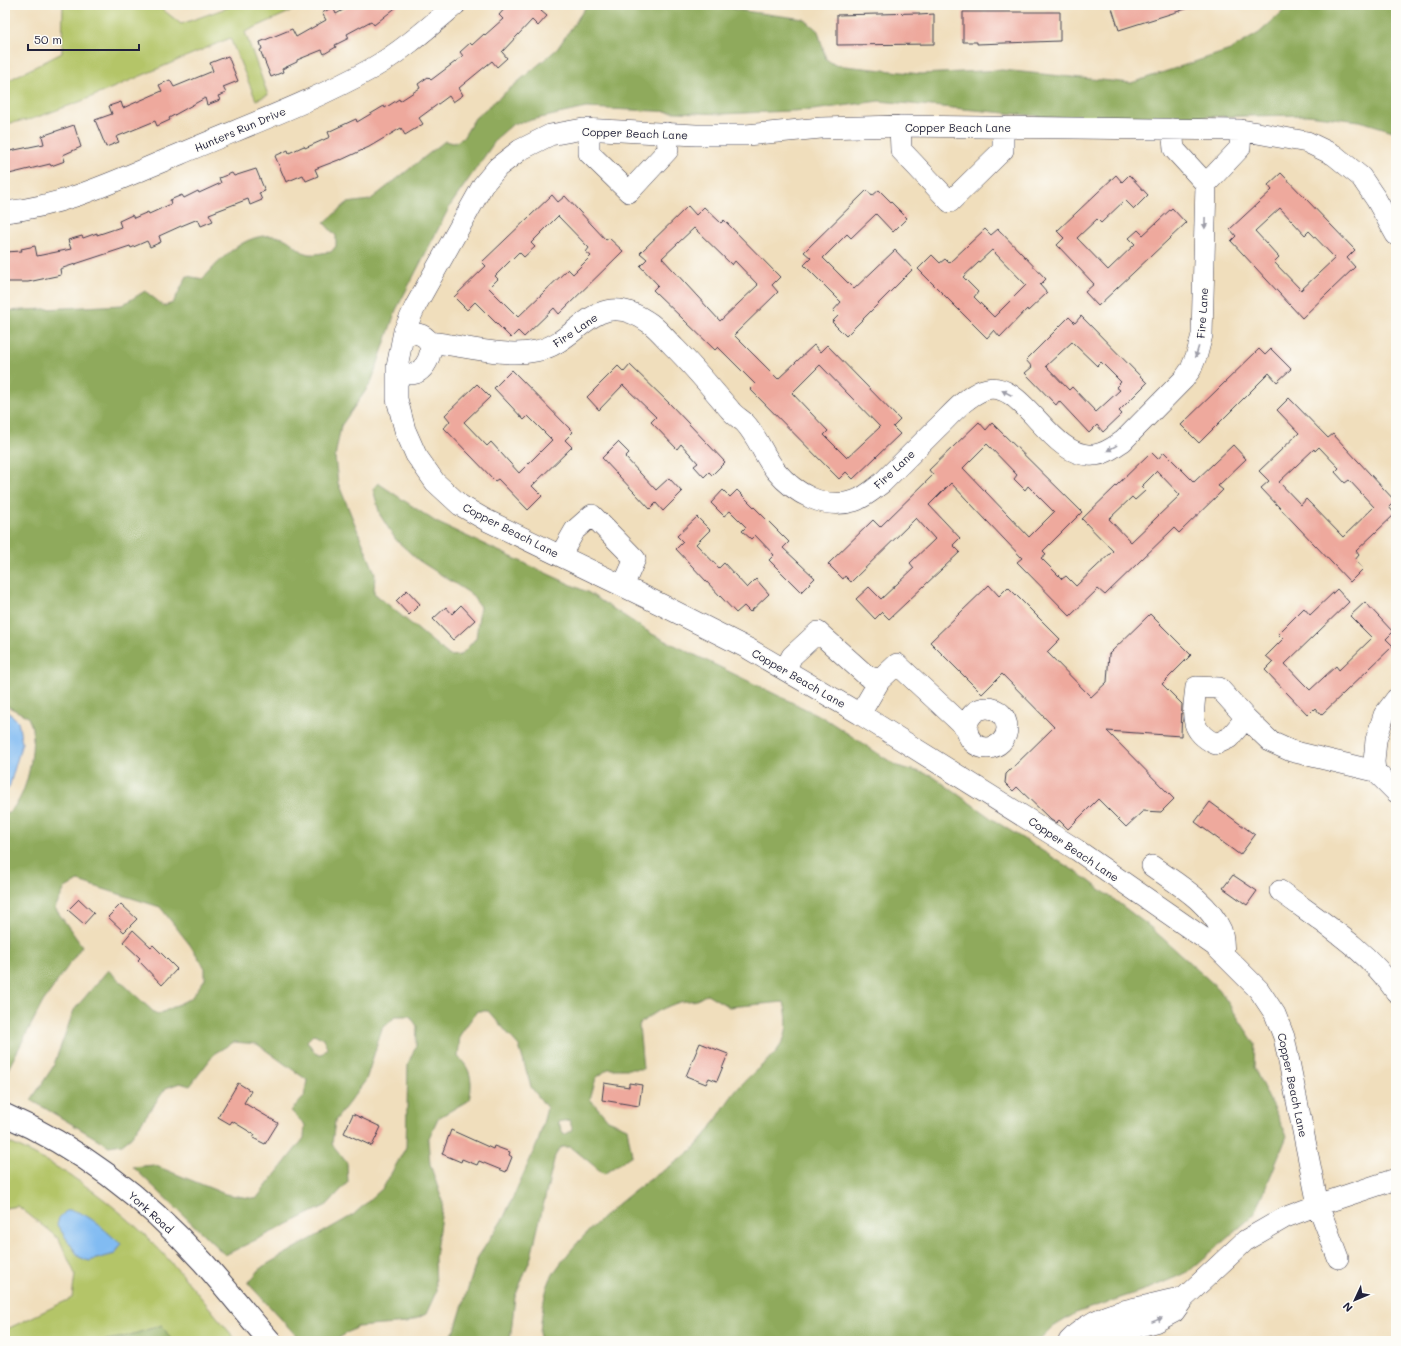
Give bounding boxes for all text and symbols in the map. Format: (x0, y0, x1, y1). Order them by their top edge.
scale bar (28, 26, 139, 52)
text: 50 m (34, 31, 62, 47)
street label: Hunters Run Drive (192, 103, 288, 155)
street label: Copper Beach Lane (905, 120, 1011, 135)
street label: Copper Beach Lane (582, 124, 688, 142)
one-way arrow (1202, 217, 1209, 229)
street label: Fire Lane (1193, 287, 1211, 339)
street label: Fire Lane (550, 309, 600, 350)
one-way arrow (1194, 347, 1200, 359)
one-way arrow (1001, 390, 1013, 396)
one-way arrow (1106, 445, 1118, 451)
street label: Fire Lane (870, 446, 918, 492)
street label: Copper Beach Lane (460, 499, 562, 561)
street label: Copper Beach Lane (749, 645, 849, 711)
street label: Copper Beach Lane (1026, 813, 1122, 885)
street label: Copper Beach Lane (1275, 1032, 1311, 1139)
street label: York Road (125, 1188, 177, 1236)
north arrow (1335, 1280, 1375, 1320)
text: N (1339, 1299, 1356, 1316)
one-way arrow (1151, 1317, 1163, 1323)

